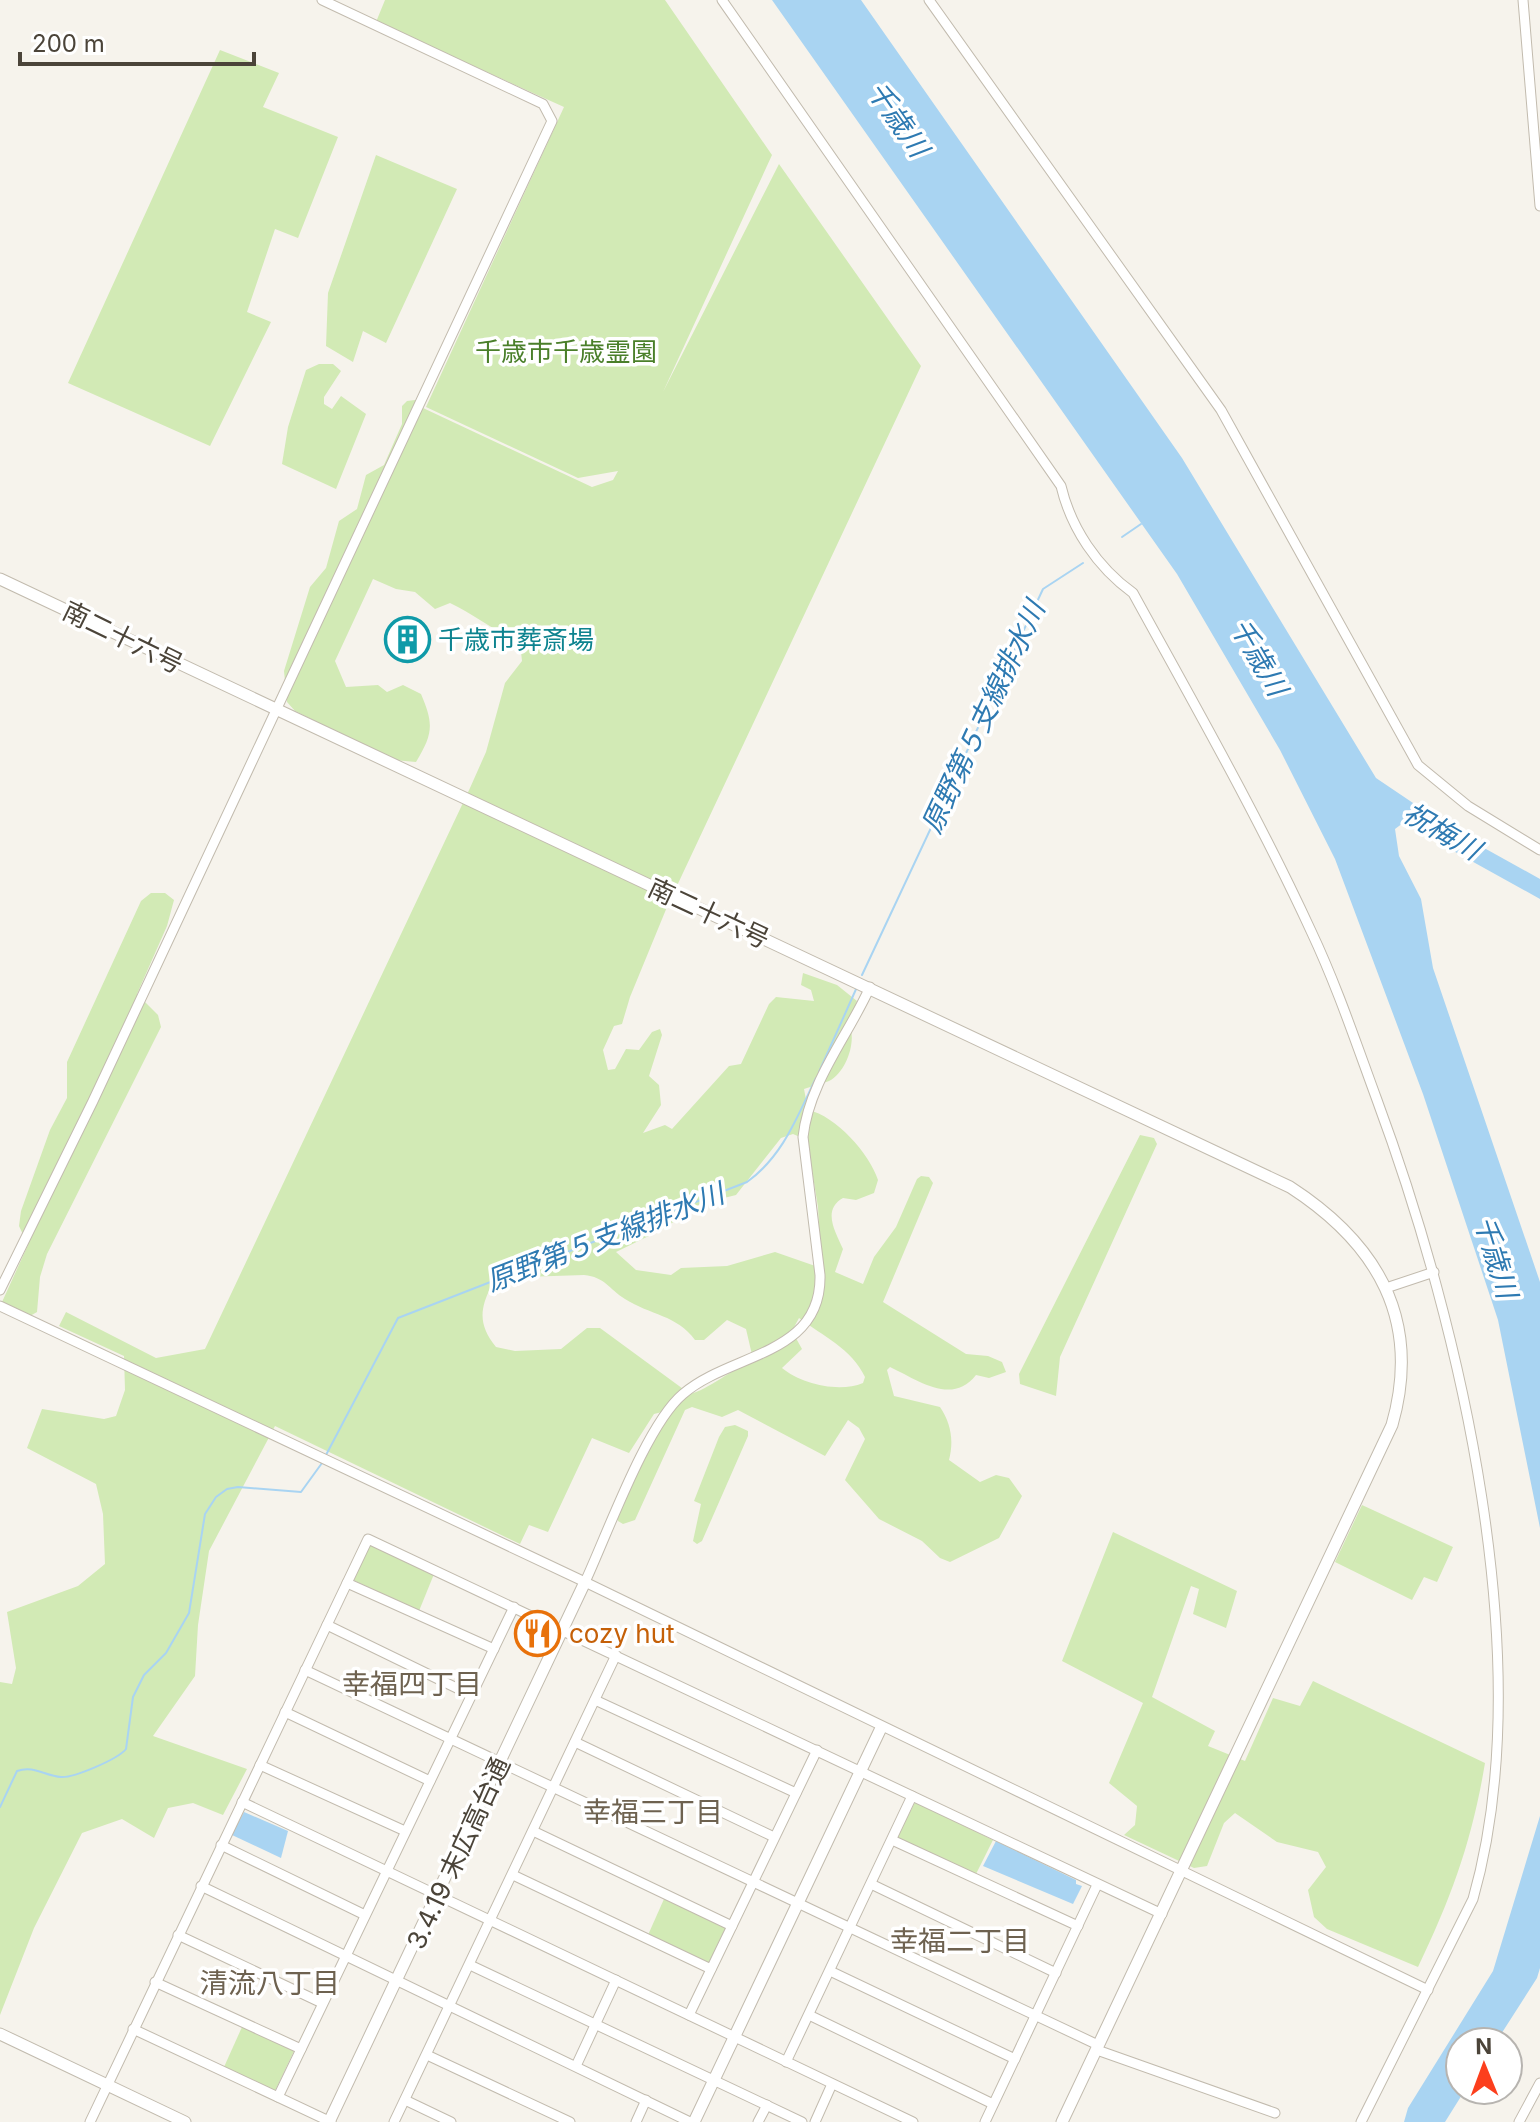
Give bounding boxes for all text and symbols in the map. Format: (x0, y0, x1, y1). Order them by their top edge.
scale bar (20, 16, 254, 66)
text: 200 m (32, 29, 105, 58)
water label: 千歳川 (860, 75, 938, 166)
park label: 千歳市千歳霊園 (475, 336, 657, 367)
water label: 原野第５支線排水川 (914, 593, 1053, 838)
street label: 南二十六号 (58, 595, 188, 679)
water label: 千歳川 (1223, 612, 1296, 704)
building icon: 千歳市葬斎場 (383, 615, 431, 663)
place label: 千歳市葬斎場 (438, 624, 594, 655)
water label: 祝梅川 (1397, 795, 1489, 868)
street label: 南二十六号 (644, 871, 774, 955)
water label: 原野第５支線排水川 (481, 1175, 732, 1298)
water label: 千歳川 (1467, 1212, 1525, 1305)
restaurant icon: cozy hut (514, 1609, 562, 1657)
place label: cozy hut (569, 1618, 675, 1649)
district label: 幸福四丁目 (342, 1667, 482, 1701)
street label: 3.4.19 末広高台通 (400, 1752, 516, 1954)
district label: 幸福三丁目 (583, 1795, 723, 1829)
district label: 幸福二丁目 (890, 1924, 1030, 1958)
district label: 清流八丁目 (200, 1966, 340, 2000)
north arrow (1444, 2026, 1524, 2106)
text: N (1475, 2033, 1492, 2059)

